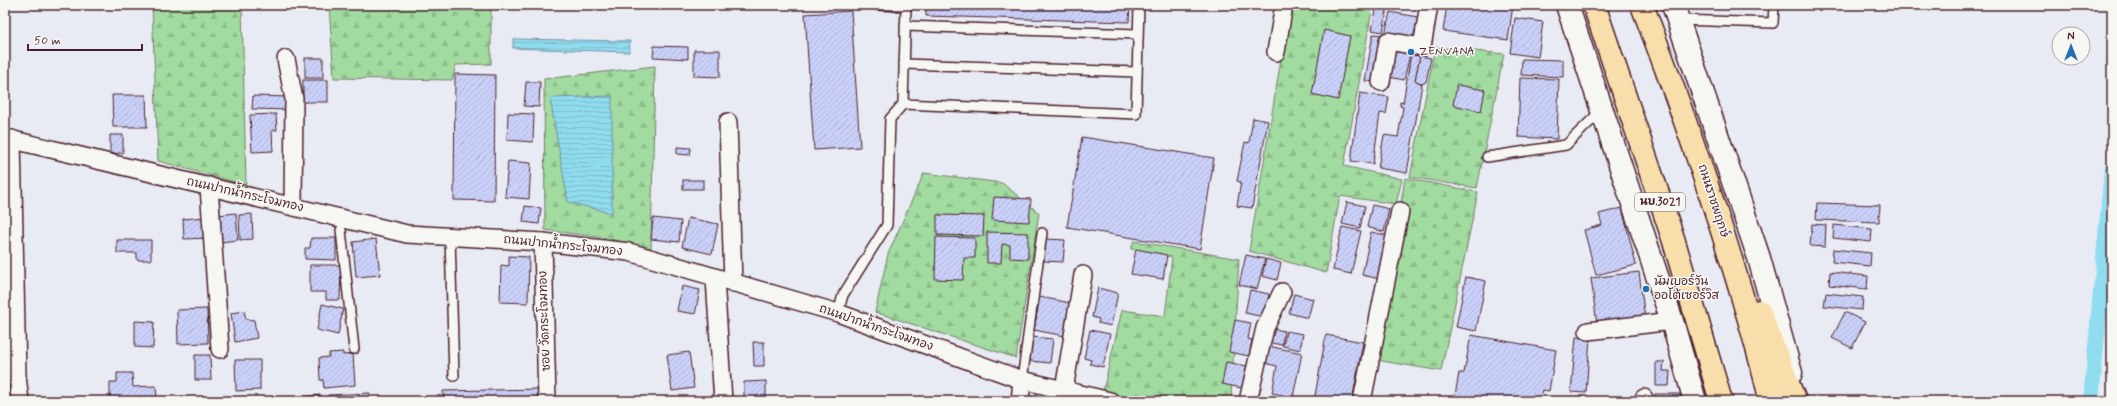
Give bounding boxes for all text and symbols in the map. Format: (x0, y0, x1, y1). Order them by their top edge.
scale bar (28, 26, 142, 52)
north arrow (2051, 26, 2091, 66)
text: N (2067, 30, 2075, 44)
text: 50 m (34, 33, 61, 49)
place label: ZENVANA (1419, 44, 1475, 60)
marker: ZENVANA (1406, 47, 1416, 57)
street label: ถนนราชพฤกษ์ (1694, 162, 1733, 240)
street label: ถนนปากน้ำกระโจมทอง (185, 170, 306, 216)
road number: นบ.3021 (1635, 193, 1685, 211)
street label: ถนนปากน้ำกระโจมทอง (503, 228, 624, 260)
street label: ซอย วัดกระโจมทอง (534, 270, 555, 372)
place label: นัมเบอร์วัน ออโต้เซอร์วิส (1654, 273, 1720, 304)
marker: นัมเบอร์วัน ออโต้เซอร์วิส (1641, 284, 1651, 294)
street label: ถนนปากน้ำกระโจมทอง (817, 297, 936, 355)

